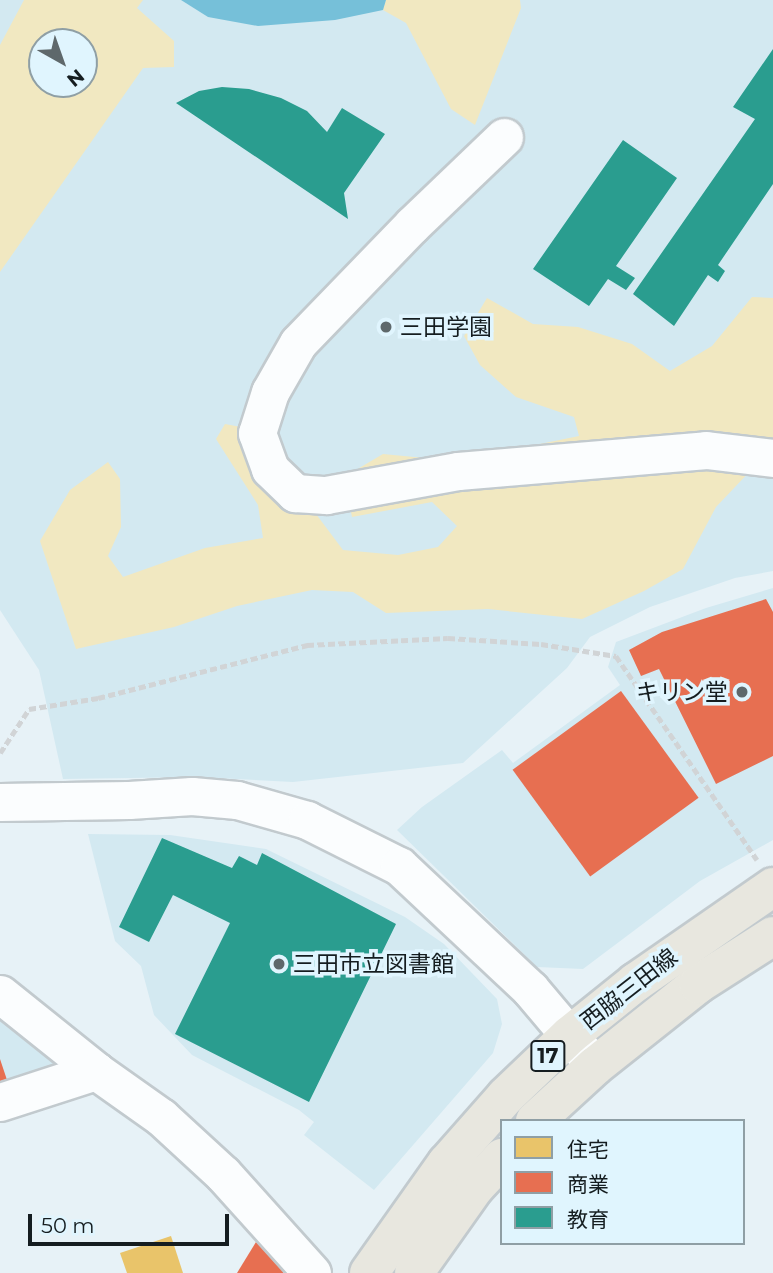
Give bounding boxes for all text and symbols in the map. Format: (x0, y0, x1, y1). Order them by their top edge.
north arrow (28, 28, 98, 98)
text: N (62, 64, 89, 92)
place label: 三田学園 (400, 313, 492, 341)
marker: 三田学園 (378, 319, 394, 335)
place label: キリン堂 (636, 678, 728, 706)
marker: キリン堂 (734, 684, 750, 700)
street label: 西脇三田線 (575, 943, 683, 1035)
place label: 三田市立図書館 (293, 950, 454, 978)
marker: 三田市立図書館 (271, 956, 287, 972)
road number: 17 (529, 1038, 567, 1074)
legend (500, 1119, 745, 1245)
text: 住宅 (567, 1137, 609, 1162)
text: 商業 (567, 1172, 609, 1197)
scale bar (32, 1200, 233, 1244)
text: 教育 (567, 1207, 609, 1232)
text: 50 m (41, 1213, 95, 1238)

